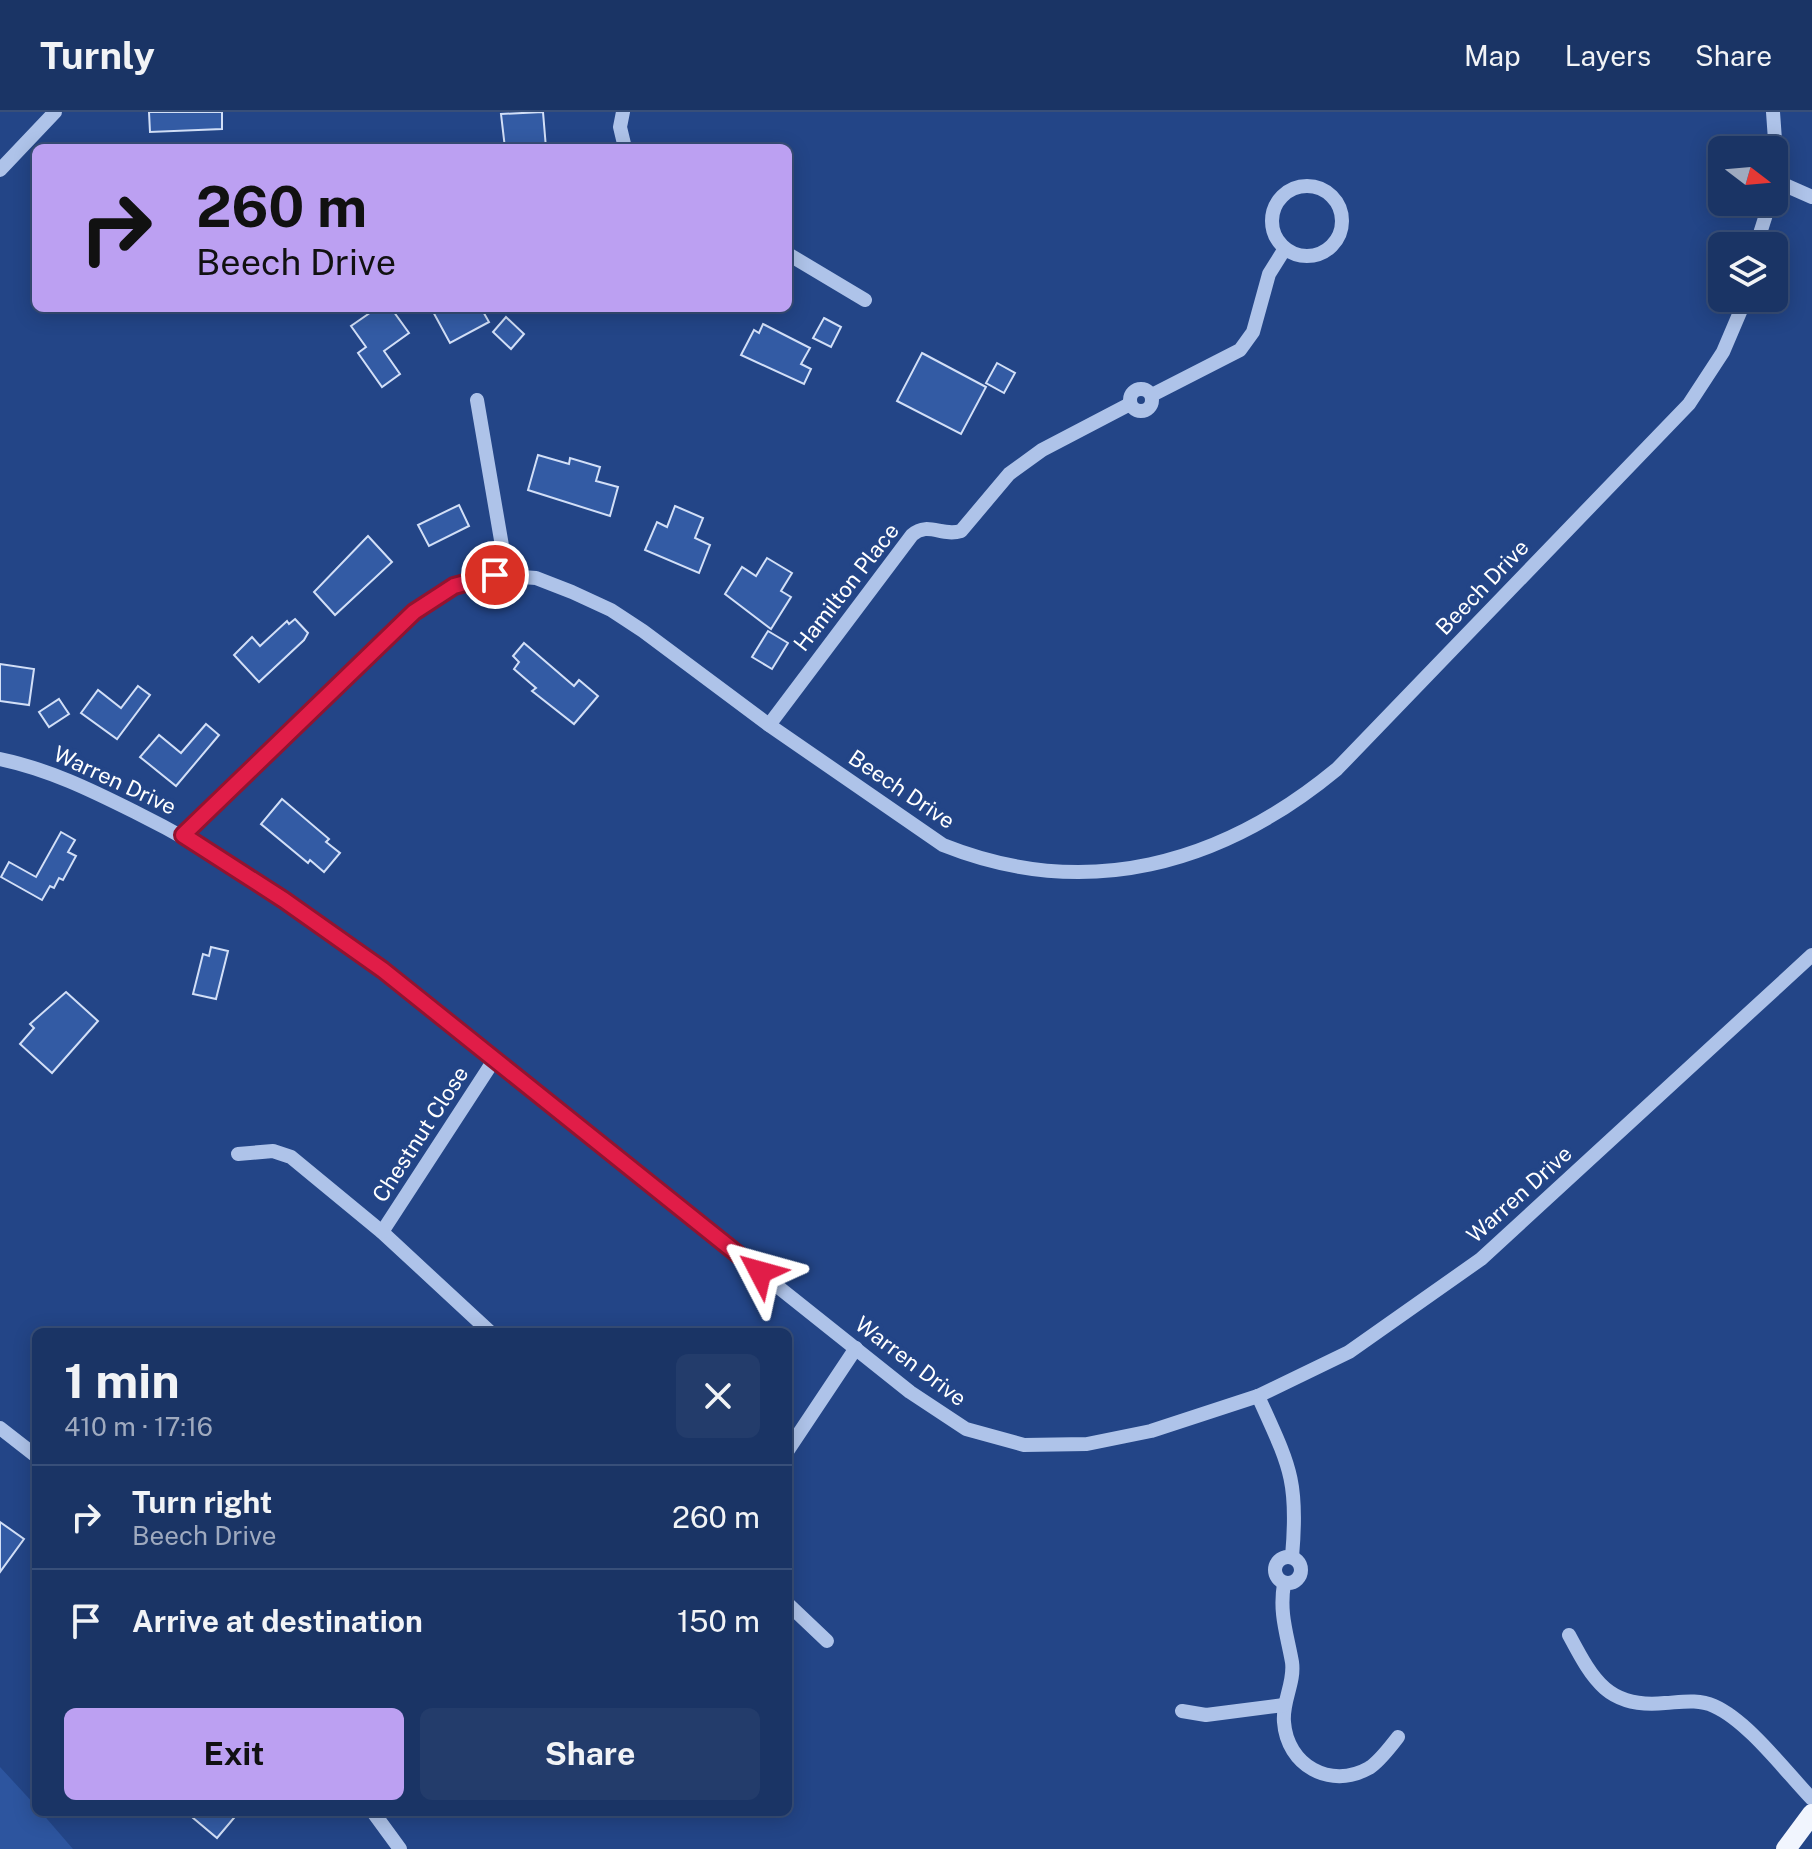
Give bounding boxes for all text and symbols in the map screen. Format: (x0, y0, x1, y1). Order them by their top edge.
text: Turnly (40, 33, 155, 78)
text: Map (1464, 39, 1521, 72)
text: Layers (1565, 39, 1651, 72)
text: Share (1695, 39, 1772, 72)
north arrow (1708, 136, 1788, 216)
map controls (1708, 136, 1788, 312)
text: 260 m (196, 174, 367, 240)
icon: right (64, 176, 168, 280)
button: layers (1708, 232, 1788, 312)
text: Beech Drive (196, 241, 396, 283)
street label: Hamilton Place (788, 518, 904, 656)
street label: Beech Drive (1430, 534, 1534, 640)
pin (461, 541, 529, 609)
icon: arrive (473, 553, 517, 597)
street label: Warren Drive (50, 740, 180, 820)
street label: Beech Drive (844, 744, 960, 834)
street label: Chestnut Close (367, 1061, 473, 1207)
street label: Warren Drive (1461, 1140, 1577, 1248)
position arrow (718, 1230, 802, 1314)
street label: Warren Drive (850, 1311, 972, 1411)
text: 1 min (64, 1352, 180, 1409)
button: close (676, 1354, 760, 1438)
text: 410 m · 17:16 (64, 1411, 213, 1442)
text: Turn right (132, 1484, 272, 1520)
icon: right (64, 1495, 108, 1539)
text: 260 m (672, 1499, 760, 1535)
text: Beech Drive (132, 1520, 276, 1551)
icon: arrive (64, 1599, 108, 1643)
text: Arrive at destination (132, 1603, 423, 1639)
text: 150 m (677, 1603, 760, 1639)
button: Exit (64, 1708, 404, 1800)
button: Share (420, 1708, 760, 1800)

